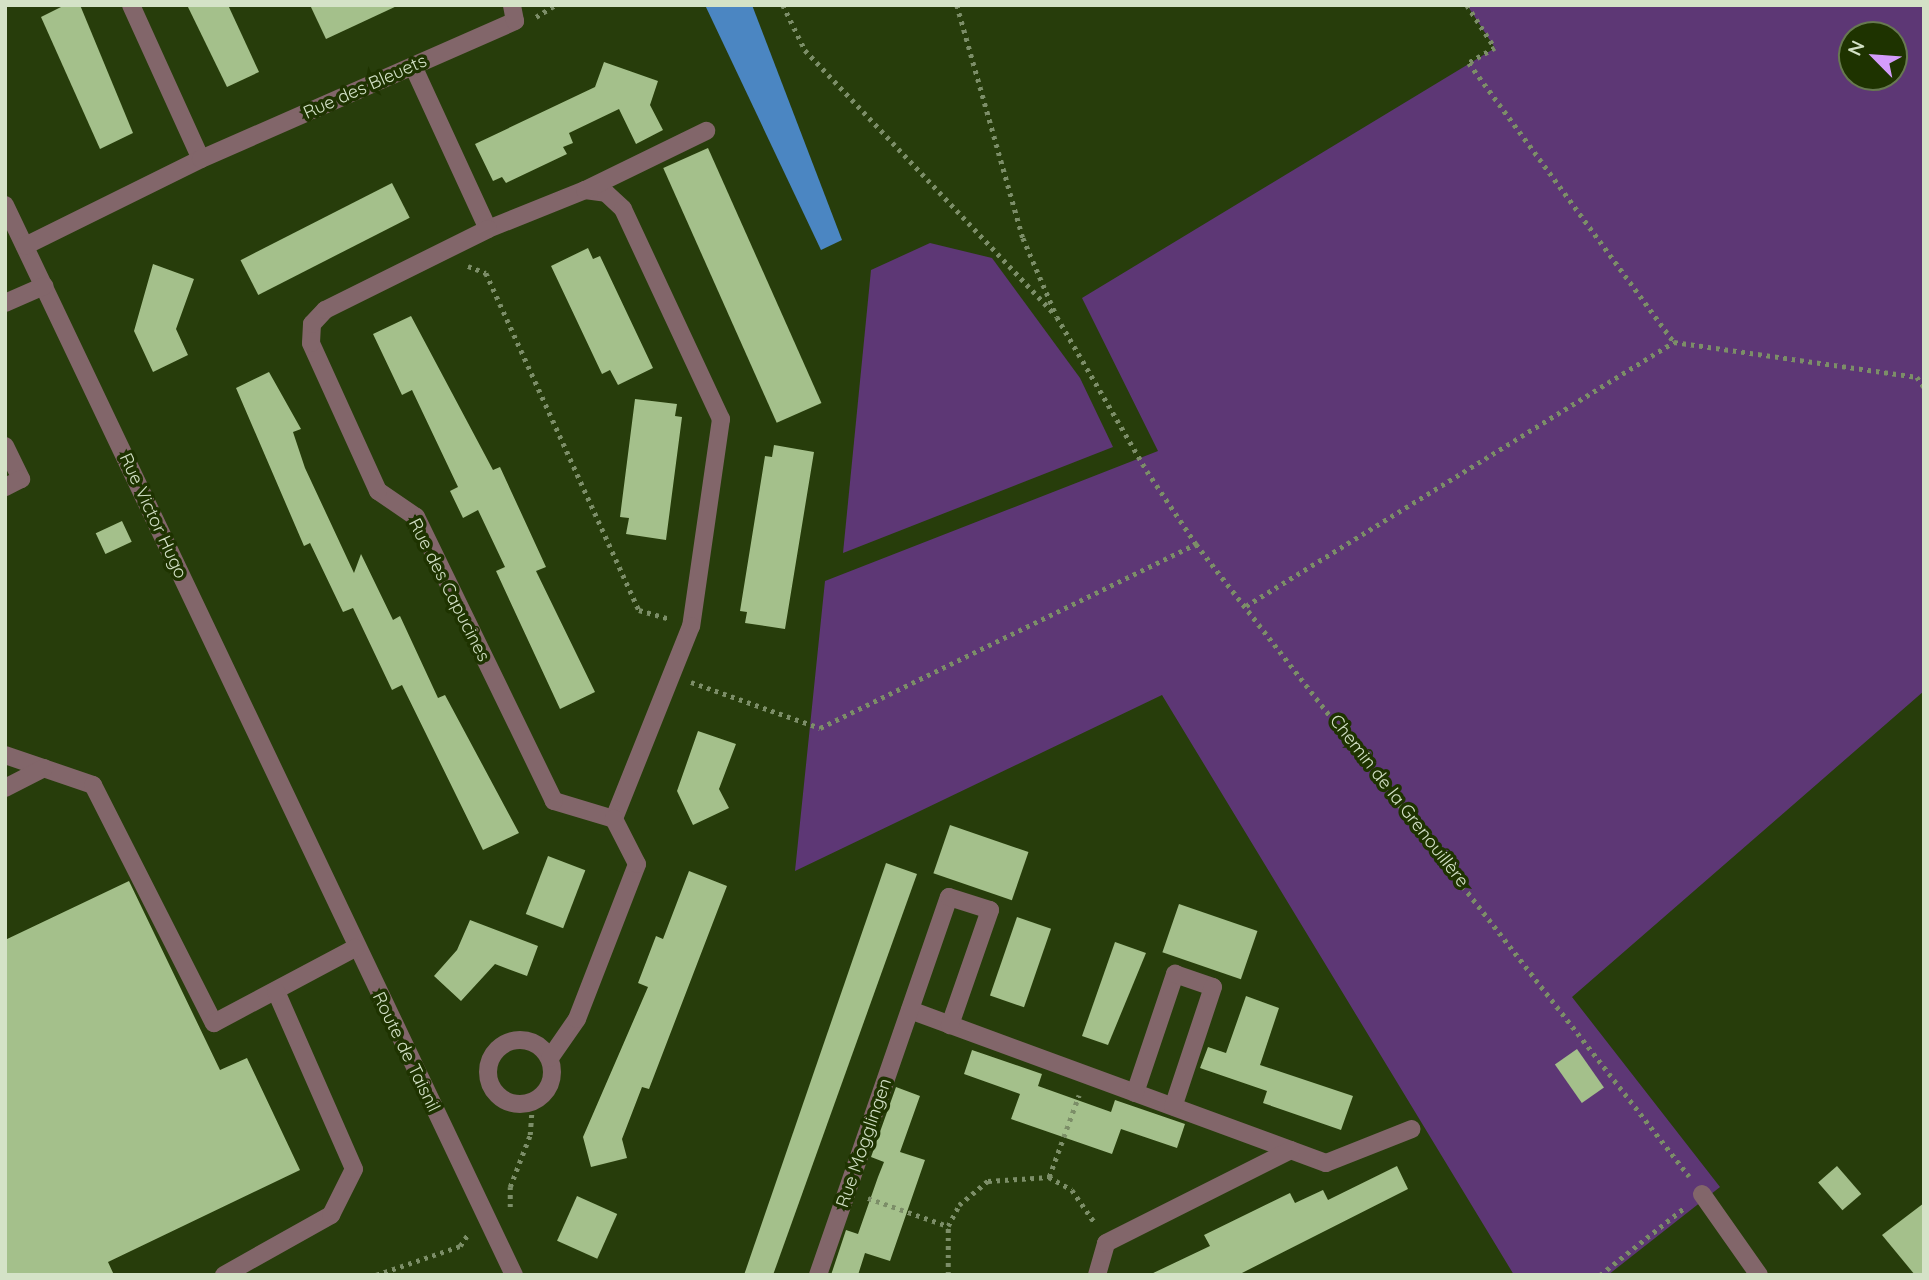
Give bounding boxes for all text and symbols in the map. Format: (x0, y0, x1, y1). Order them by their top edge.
north arrow (1838, 21, 1908, 91)
text: N (1842, 37, 1870, 59)
street label: Rue des Bleuets (300, 50, 430, 124)
street label: Rue Victor Hugo (115, 450, 191, 582)
street label: Rue des Capucines (404, 515, 494, 665)
street label: Chemin de la Grenouillère (1325, 710, 1473, 892)
street label: Route de Taisnil (368, 988, 444, 1116)
street label: Rue Mogglingen (832, 1076, 896, 1210)

